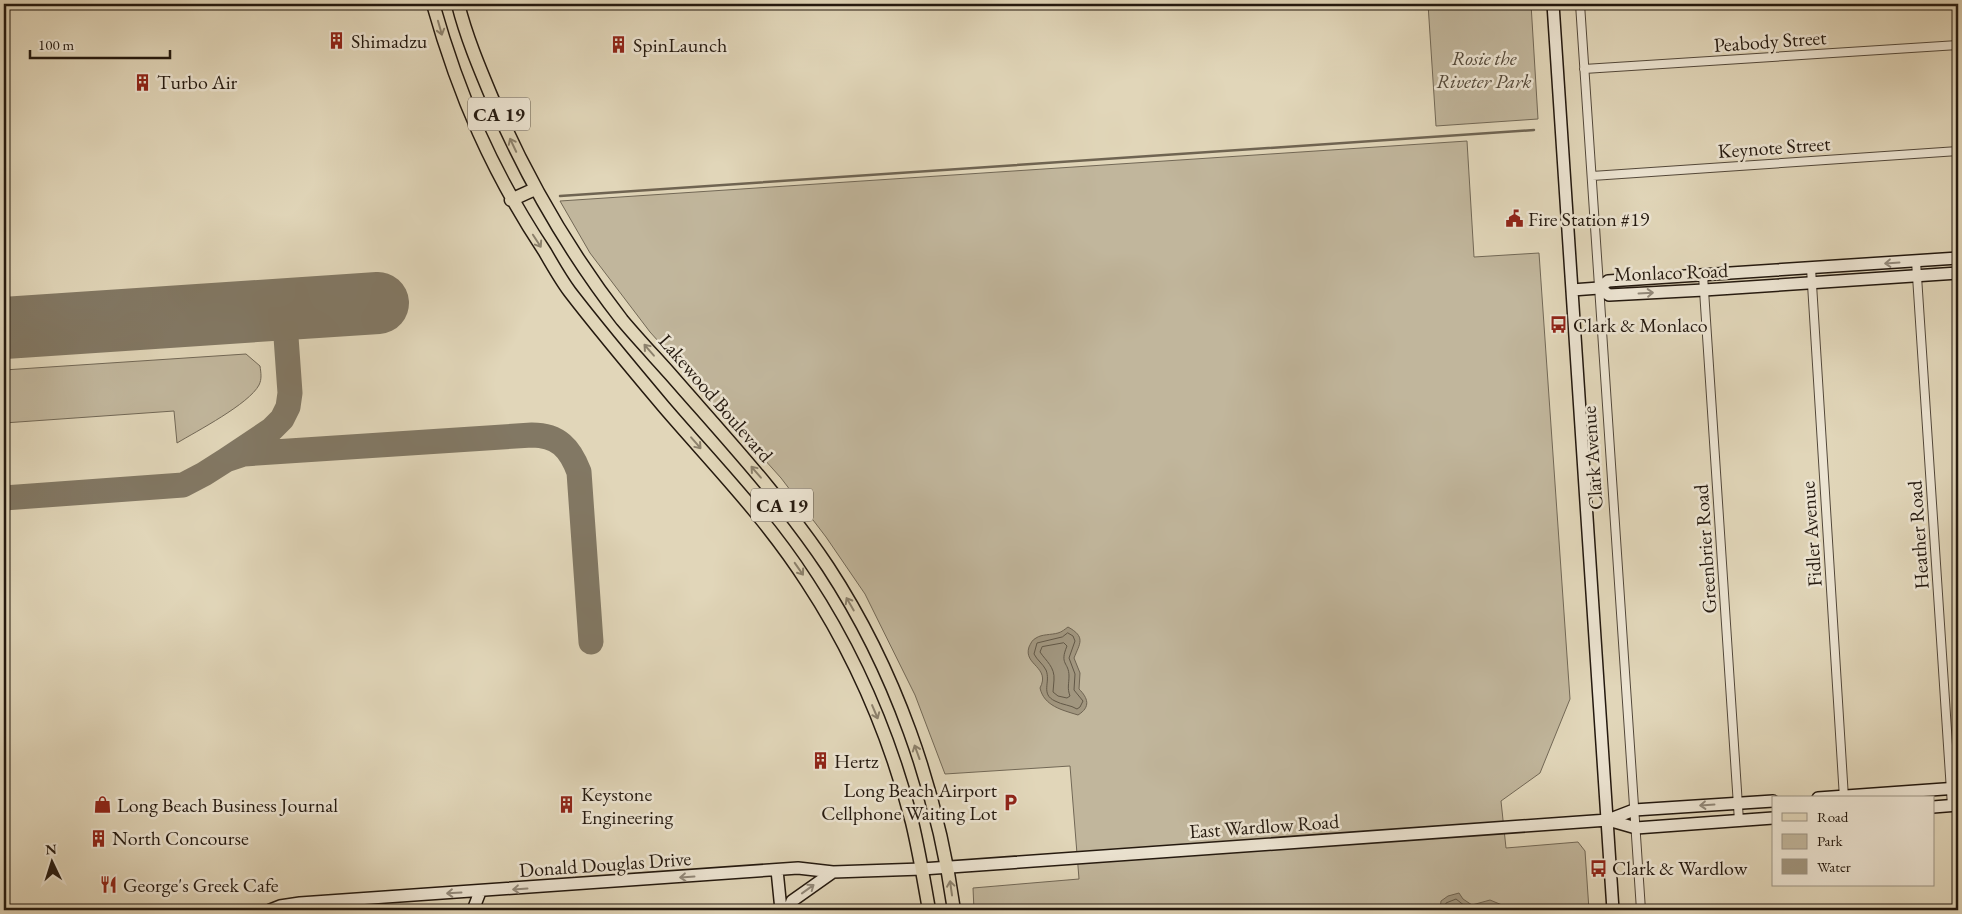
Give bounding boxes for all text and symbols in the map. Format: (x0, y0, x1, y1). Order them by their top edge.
one-way arrow (435, 20, 445, 36)
street label: Peabody Street (1713, 24, 1828, 58)
scale bar (30, 28, 170, 60)
place label: Shimadzu (351, 28, 428, 54)
building icon: Shimadzu (327, 31, 347, 51)
place label: SpinLaunch (633, 32, 727, 58)
text: 100 m (38, 35, 75, 54)
building icon: SpinLaunch (609, 35, 629, 55)
park label: Rosie the Riveter Park (1436, 45, 1532, 94)
place label: Turbo Air (157, 69, 238, 95)
building icon: Turbo Air (133, 72, 153, 92)
road number: CA 19 (468, 98, 530, 130)
street label: Keynote Street (1717, 130, 1832, 164)
one-way arrow (508, 138, 518, 153)
place label: Fire Station #19 (1528, 206, 1650, 232)
public building icon: Fire Station #19 (1504, 209, 1524, 229)
one-way arrow (533, 234, 543, 248)
street label: Monlaco Road (1613, 257, 1729, 287)
one-way arrow (1884, 258, 1900, 267)
one-way arrow (1637, 289, 1653, 298)
place label: Clark & Monlaco (1573, 312, 1708, 338)
bus stop icon: Clark & Monlaco (1549, 315, 1569, 335)
street label: Lakewood Boulevard (653, 328, 780, 468)
one-way arrow (643, 343, 654, 356)
street label: Clark Avenue (1575, 405, 1609, 511)
one-way arrow (690, 437, 702, 450)
one-way arrow (750, 466, 761, 479)
street label: Heather Road (1901, 479, 1935, 590)
street label: Fidler Avenue (1794, 480, 1828, 588)
street label: Greenbrier Road (1687, 483, 1722, 614)
road number: CA 19 (751, 488, 813, 522)
one-way arrow (794, 562, 804, 576)
one-way arrow (844, 598, 854, 612)
one-way arrow (871, 704, 881, 719)
one-way arrow (912, 745, 921, 760)
place label: Hertz (834, 748, 879, 774)
building icon: Hertz (810, 751, 830, 771)
place label: Long Beach Airport Cellphone Waiting Lot (821, 777, 998, 826)
place label: Keystone Engineering (581, 781, 674, 830)
place label: Long Beach Business Journal (117, 792, 338, 818)
parking icon: Long Beach Airport Cellphone Waiting Lot (1001, 792, 1021, 812)
shop icon: Long Beach Business Journal (93, 795, 113, 815)
building icon: Keystone Engineering (557, 795, 577, 815)
legend (1772, 796, 1934, 886)
one-way arrow (1699, 800, 1715, 810)
text: Road (1817, 807, 1849, 826)
street label: East Wardlow Road (1188, 808, 1341, 844)
place label: North Concourse (112, 825, 249, 851)
building icon: North Concourse (88, 828, 108, 848)
text: Park (1817, 831, 1844, 850)
north arrow (28, 836, 78, 886)
text: N (45, 840, 58, 858)
street label: Donald Douglas Drive (518, 845, 692, 883)
place label: Clark & Wardlow (1612, 855, 1748, 881)
text: Water (1817, 857, 1851, 876)
bus stop icon: Clark & Wardlow (1588, 858, 1608, 878)
place label: George's Greek Cafe (123, 872, 279, 898)
one-way arrow (679, 873, 695, 882)
restaurant icon: George's Greek Cafe (99, 875, 119, 895)
one-way arrow (946, 881, 956, 897)
one-way arrow (513, 884, 529, 894)
one-way arrow (801, 884, 815, 894)
one-way arrow (446, 889, 462, 898)

